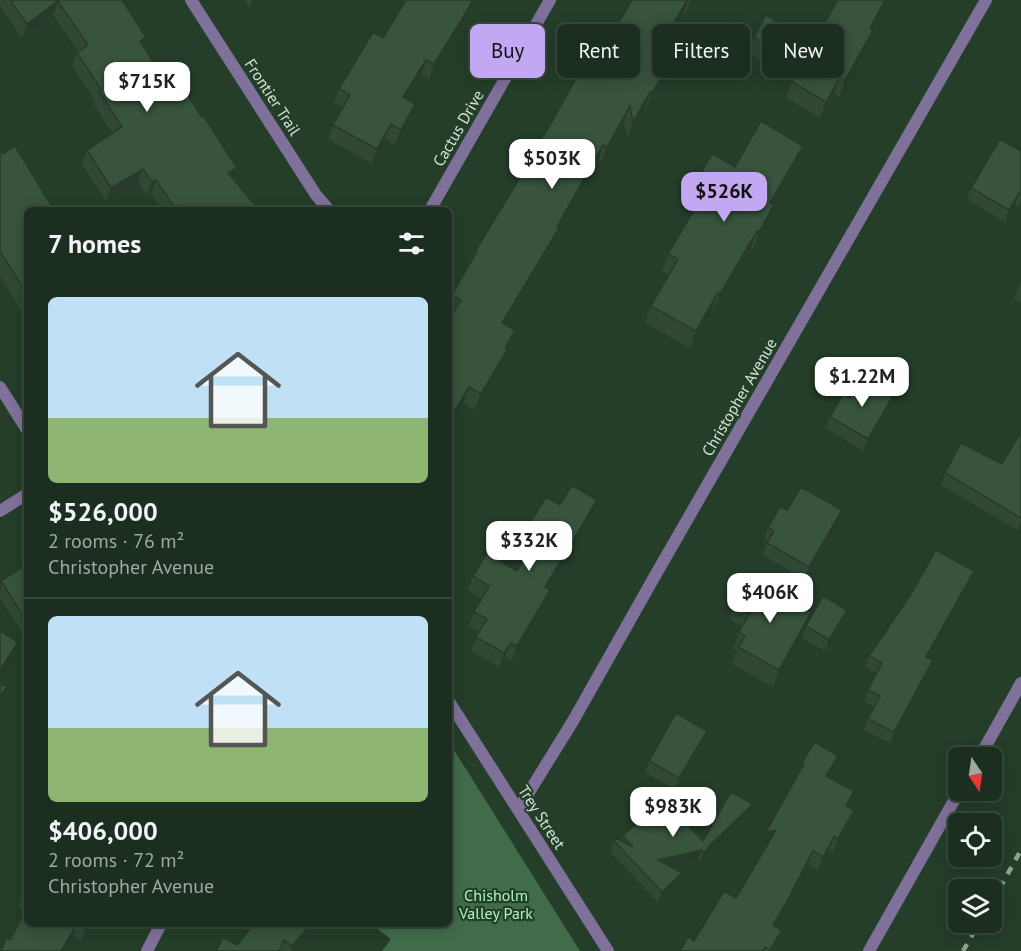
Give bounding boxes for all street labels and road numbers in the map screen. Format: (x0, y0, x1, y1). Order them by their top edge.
street label: Frontier Trail (241, 55, 305, 139)
street label: Cactus Drive (428, 86, 488, 170)
street label: Christopher Avenue (697, 334, 781, 460)
street label: Trey Street (514, 781, 570, 853)

